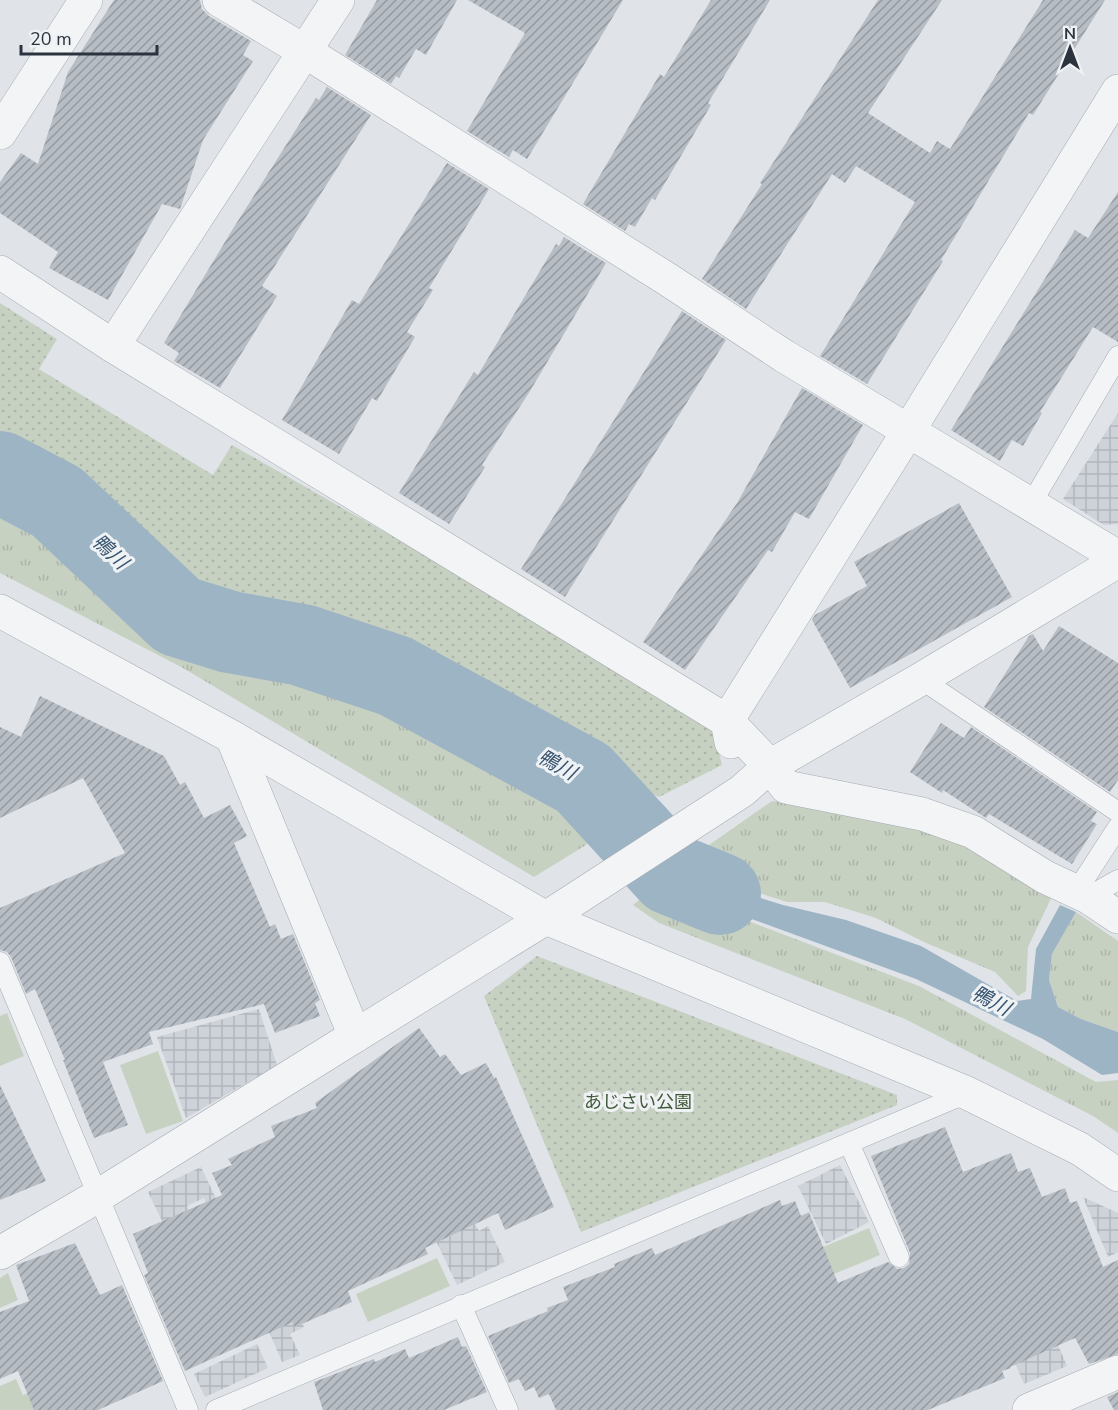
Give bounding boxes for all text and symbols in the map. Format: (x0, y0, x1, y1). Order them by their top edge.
scale bar (21, 18, 158, 56)
north arrow (1040, 18, 1100, 78)
text: N (1064, 23, 1076, 45)
text: 20 m (30, 27, 72, 51)
water label: 鴨川 (86, 528, 135, 577)
water label: 鴨川 (533, 743, 583, 787)
water label: 鴨川 (967, 980, 1017, 1023)
park label: あじさい公園 (584, 1090, 692, 1114)

